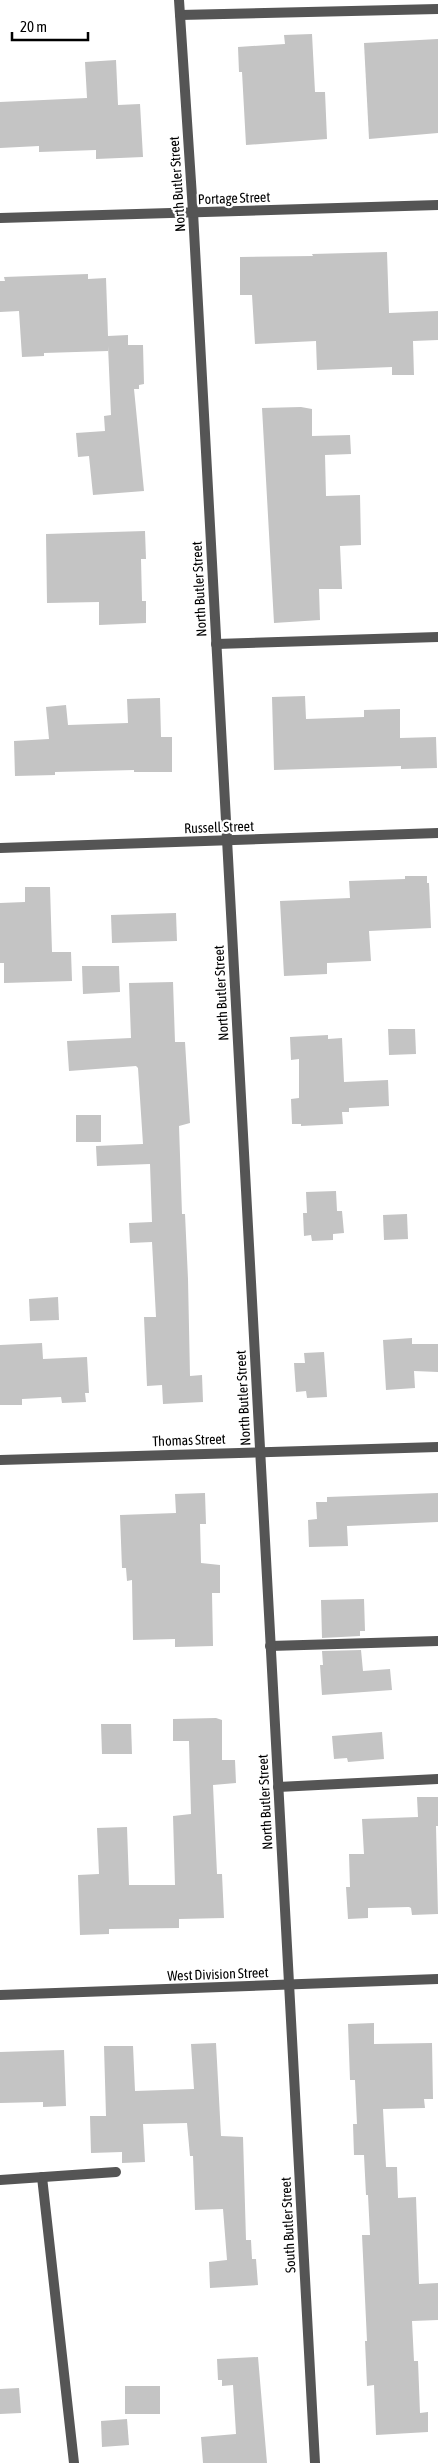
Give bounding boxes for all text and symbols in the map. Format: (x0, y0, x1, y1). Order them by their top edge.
scale bar (12, 10, 89, 42)
text: 20 m (20, 18, 47, 35)
street label: North Butler Street (166, 136, 188, 232)
street label: Portage Street (197, 189, 271, 207)
street label: North Butler Street (189, 541, 209, 637)
street label: Russell Street (184, 818, 254, 836)
street label: North Butler Street (211, 945, 231, 1041)
street label: North Butler Street (233, 1350, 253, 1446)
street label: Thomas Street (152, 1431, 226, 1449)
street label: North Butler Street (255, 1754, 275, 1850)
street label: West Division Street (167, 1964, 269, 1984)
street label: South Butler Street (277, 2177, 299, 2273)

